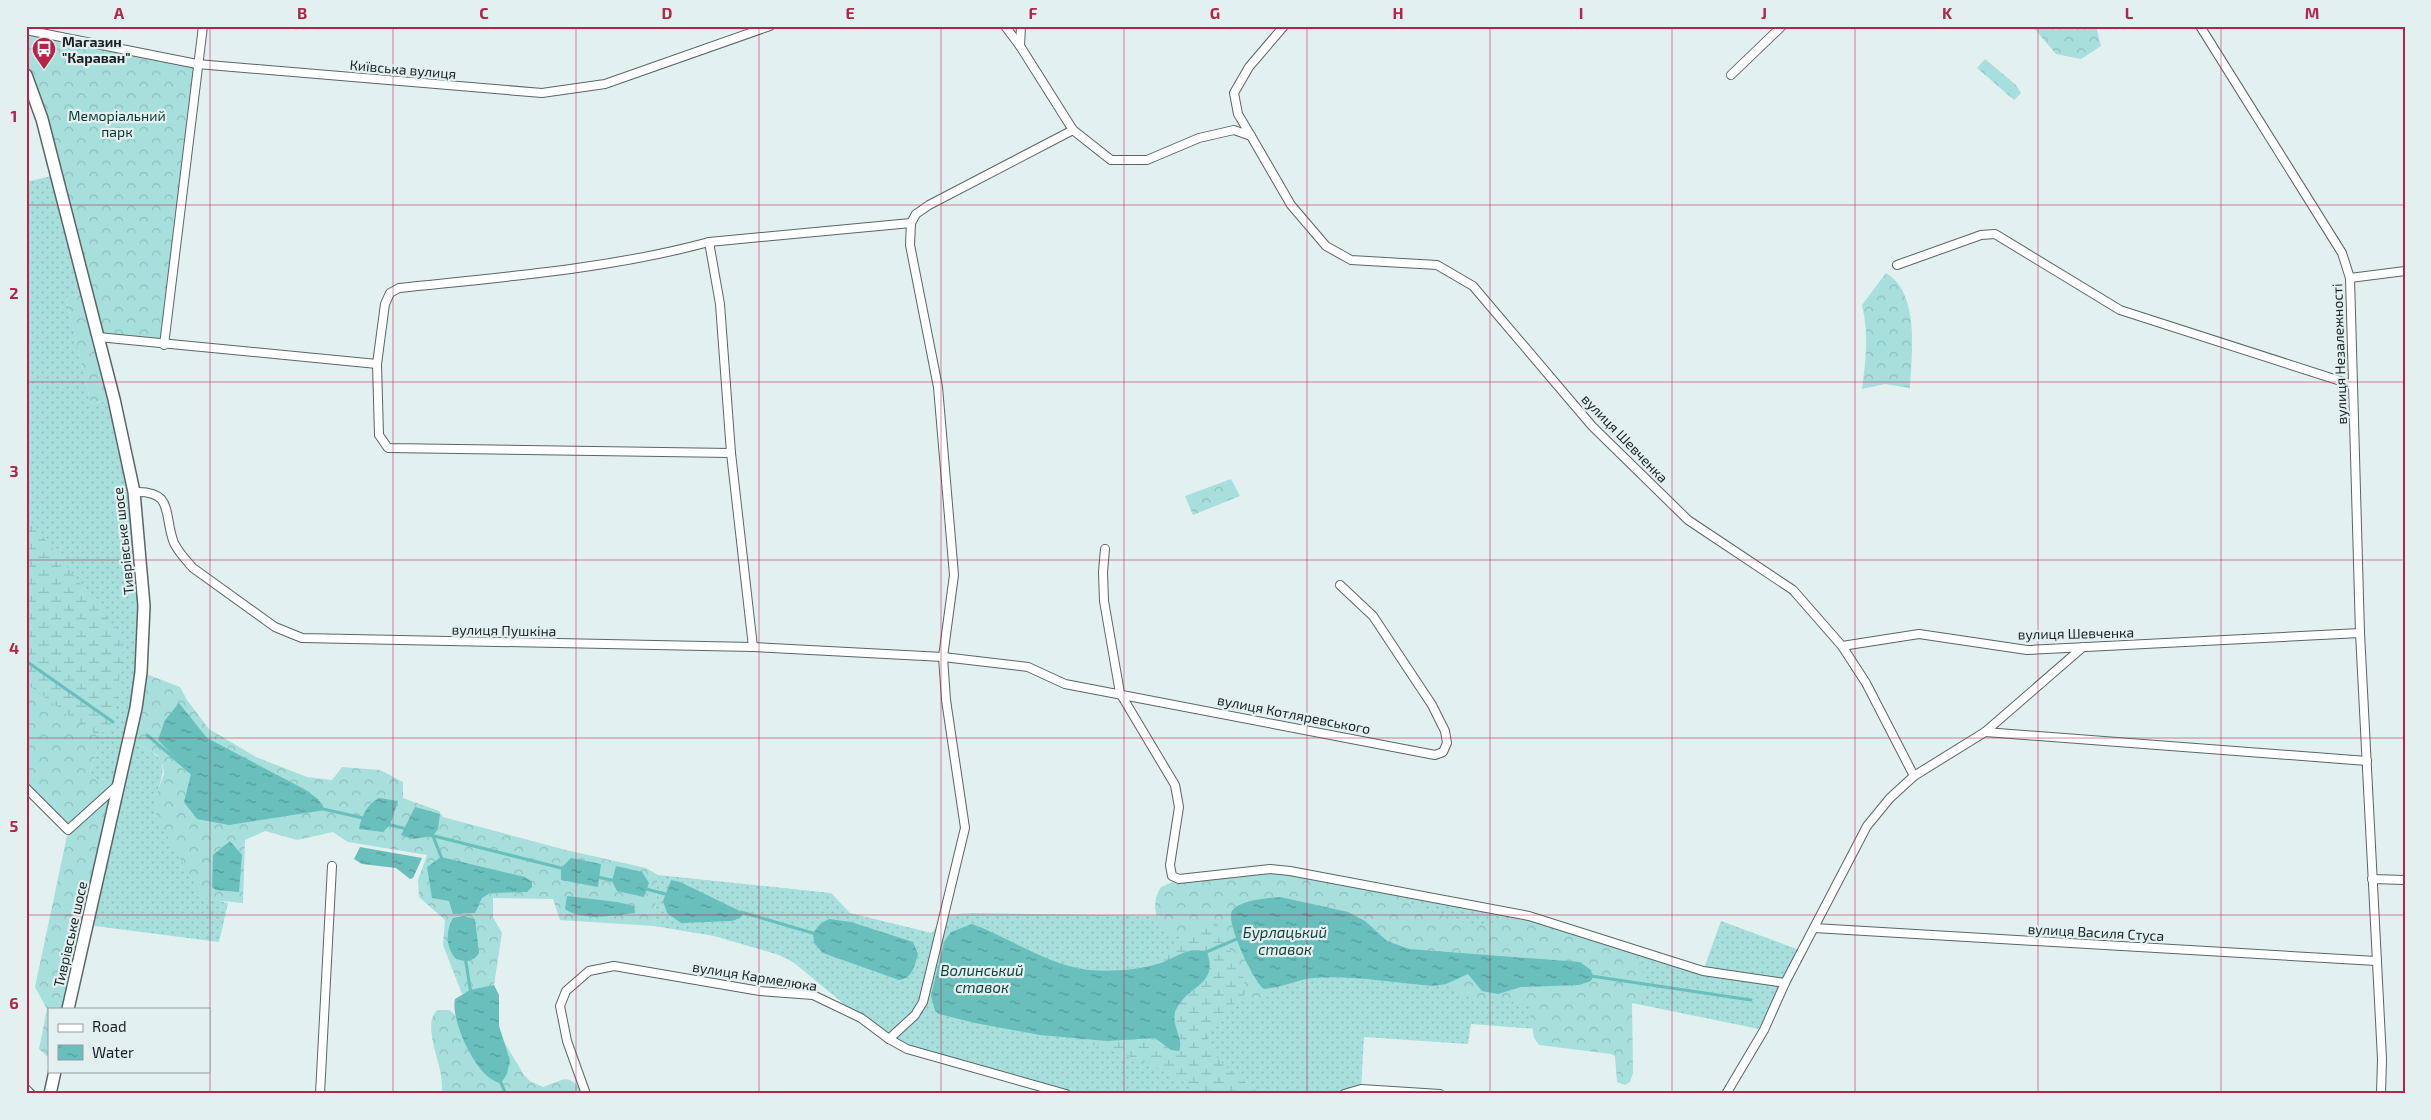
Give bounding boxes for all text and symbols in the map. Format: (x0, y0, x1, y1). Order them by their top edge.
text: A (114, 3, 125, 22)
text: B (297, 3, 307, 22)
text: C (479, 3, 489, 22)
text: D (662, 3, 673, 22)
text: E (845, 3, 855, 22)
text: F (1029, 3, 1038, 22)
text: G (1210, 3, 1220, 22)
text: H (1392, 3, 1404, 22)
text: I (1579, 3, 1583, 22)
text: J (1761, 3, 1767, 22)
text: K (1942, 3, 1953, 22)
text: L (2125, 3, 2134, 22)
text: M (2305, 3, 2319, 22)
place label: Магазин "Караван" (62, 33, 130, 66)
bus stop icon: Магазин "Караван" (31, 36, 57, 70)
street label: Київська вулиця (349, 56, 457, 82)
text: 1 (11, 106, 17, 125)
park label: Меморіальний парк (68, 107, 166, 140)
text: 2 (9, 283, 19, 302)
street label: вулиця Незалежності (2328, 283, 2350, 425)
street label: вулиця Шевченка (1578, 390, 1672, 486)
text: 3 (9, 461, 19, 480)
street label: Тиврівське шосе (109, 486, 137, 596)
street label: вулиця Пушкіна (451, 621, 557, 639)
street label: вулиця Шевченка (2018, 623, 2134, 643)
text: 4 (9, 638, 19, 657)
street label: вулиця Котляревського (1216, 691, 1372, 737)
text: 5 (10, 816, 19, 835)
street label: Тиврівське шосе (50, 879, 90, 989)
street label: вулиця Василя Стуса (2027, 920, 2165, 944)
water label: Бурлацький ставок (1243, 923, 1327, 958)
street label: вулиця Кармелюка (691, 958, 819, 994)
water label: Волинський ставок (940, 961, 1024, 996)
text: 6 (9, 993, 19, 1012)
legend (48, 1008, 210, 1072)
text: Road (92, 1017, 127, 1035)
text: Water (92, 1043, 134, 1061)

